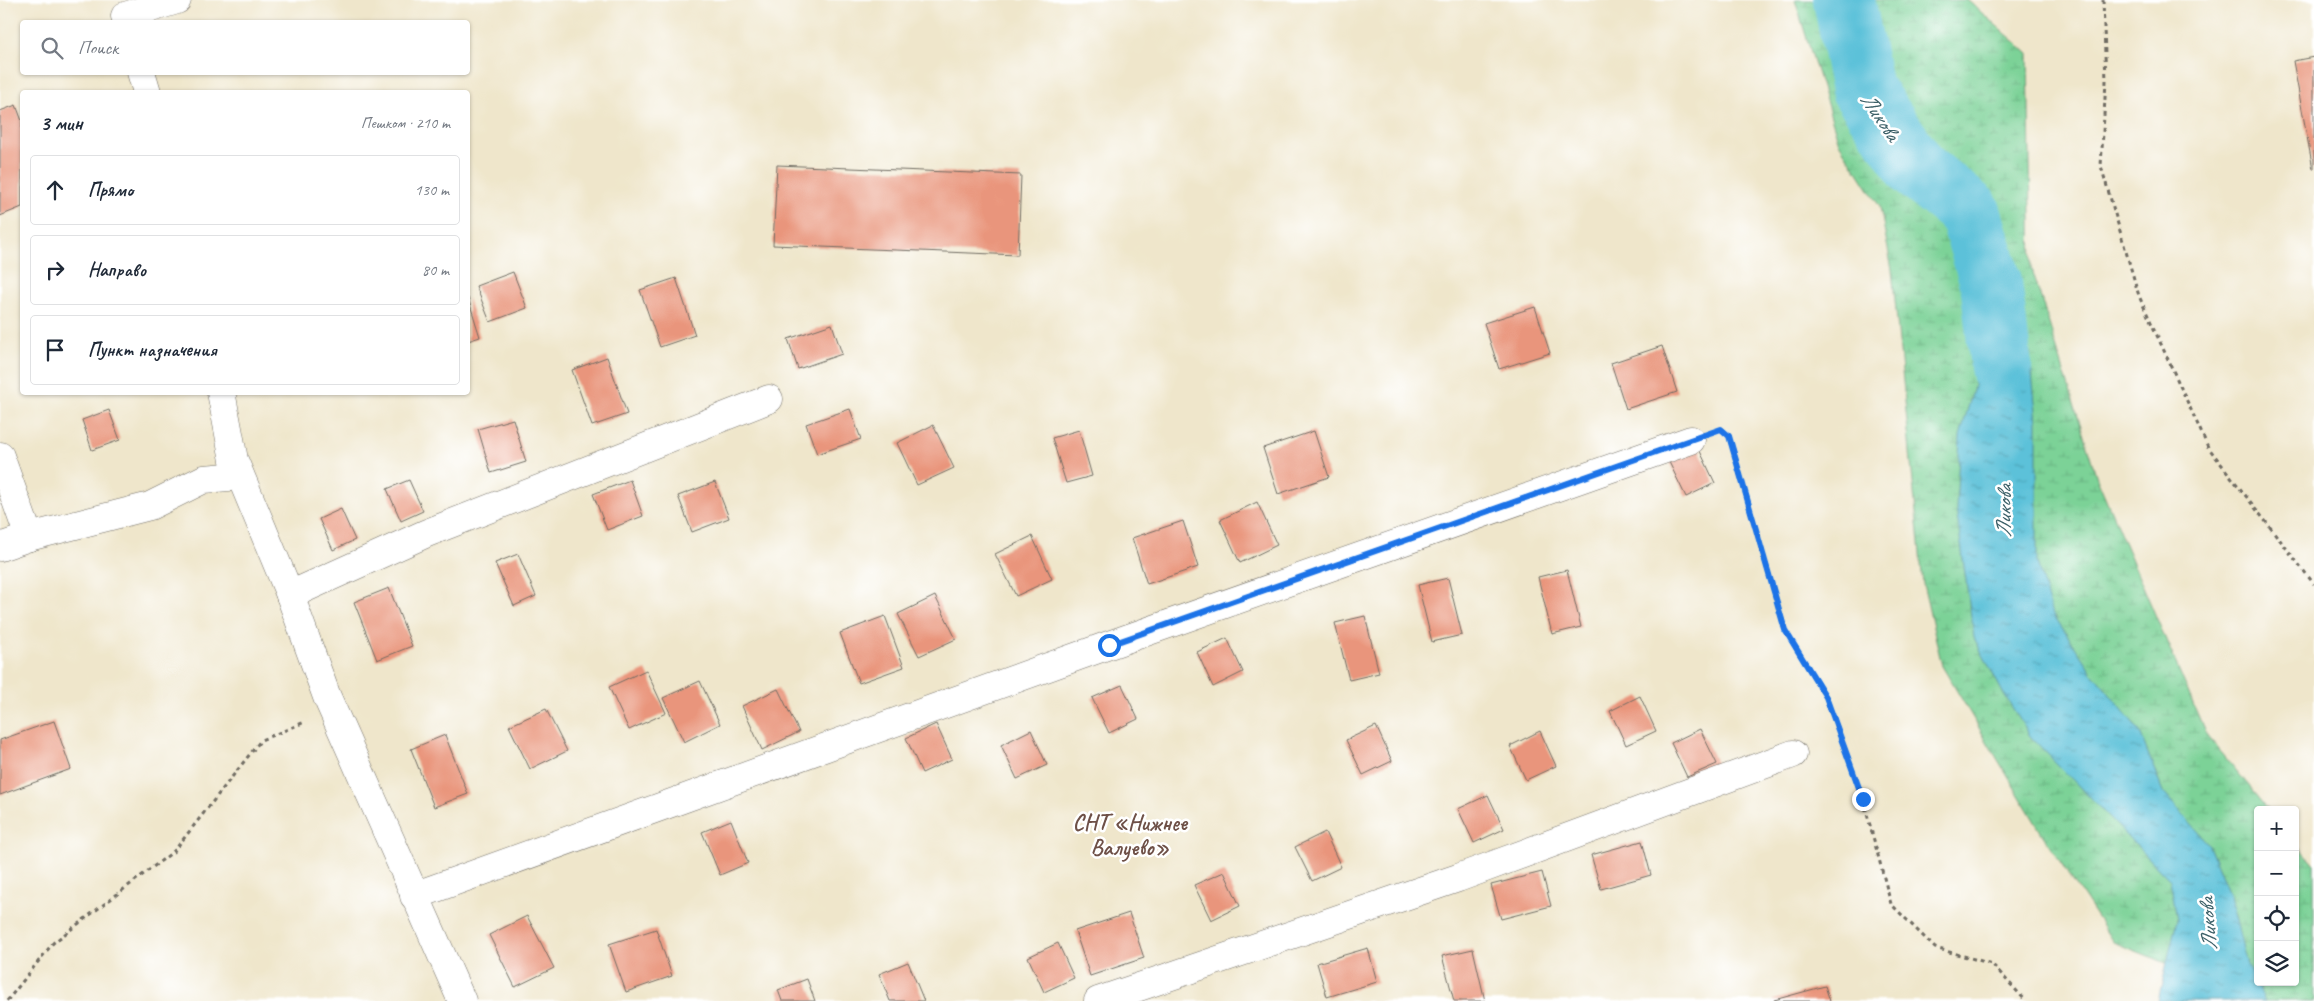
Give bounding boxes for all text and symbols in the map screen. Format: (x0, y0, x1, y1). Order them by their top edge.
search box (20, 20, 470, 75)
icon: search (38, 34, 66, 62)
text: Поиск (78, 36, 118, 60)
water label: Ликова (1854, 87, 1908, 149)
text: 3 мин (40, 110, 83, 136)
text: Пешком · 210 m (361, 113, 450, 133)
icon: ahead (41, 176, 69, 204)
text: Прямо (88, 178, 133, 202)
text: 130 m (415, 180, 449, 200)
icon: right (41, 256, 69, 284)
text: Направо (88, 258, 146, 282)
text: 80 m (422, 260, 449, 280)
icon: arrive (41, 336, 69, 364)
text: Пункт назначения (88, 338, 217, 362)
water label: Ликова (1990, 481, 2019, 538)
route start (1098, 634, 1121, 657)
route end (1852, 788, 1875, 811)
map controls (2254, 806, 2299, 986)
button: + (2254, 806, 2299, 851)
district label: СНТ «Нижнее Валуево» (1073, 809, 1189, 862)
button: − (2254, 851, 2299, 896)
water label: Ликова (2192, 894, 2224, 951)
button: locate (2254, 896, 2299, 941)
button: layers (2254, 941, 2299, 986)

